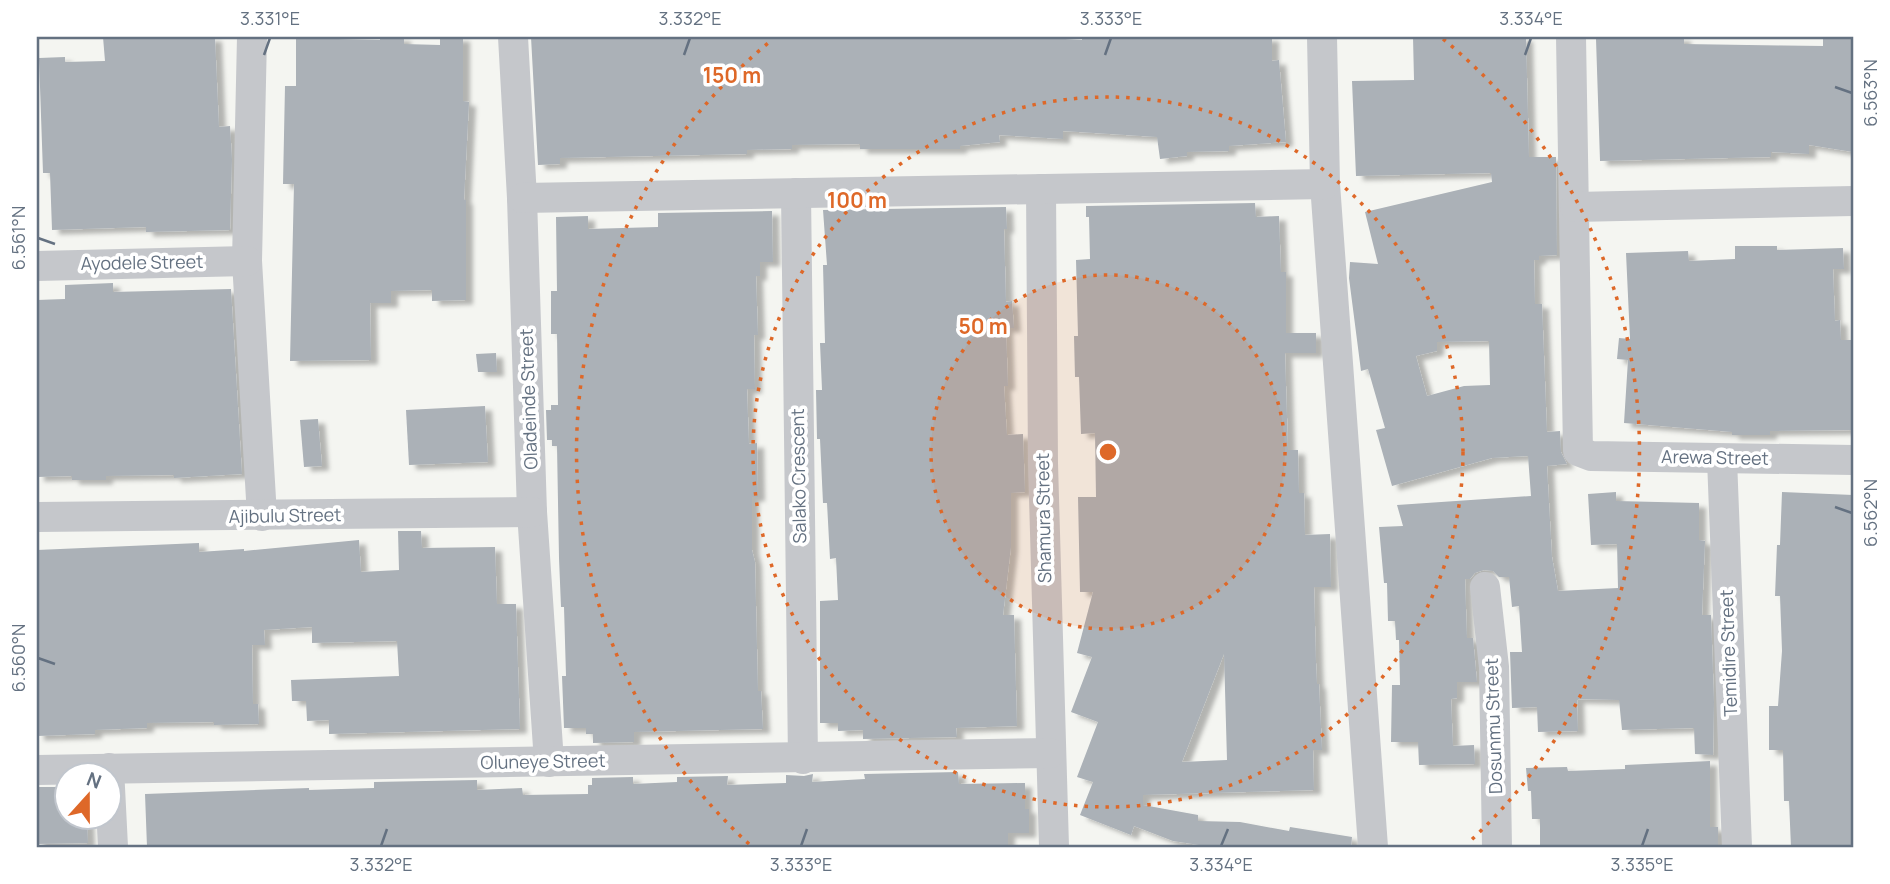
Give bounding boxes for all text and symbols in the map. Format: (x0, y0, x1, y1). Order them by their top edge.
text: 3.331°E (240, 6, 300, 30)
text: 3.332°E (658, 6, 722, 30)
text: 3.333°E (1080, 6, 1142, 30)
text: 3.334°E (1499, 6, 1563, 30)
text: 6.563°N (1858, 59, 1882, 127)
text: 150 m (703, 61, 761, 89)
text: 100 m (827, 186, 887, 214)
text: 6.561°N (6, 206, 30, 270)
street label: Ayodele Street (80, 249, 204, 275)
text: 50 m (958, 312, 1008, 340)
street label: Oladeinde Street (514, 328, 542, 470)
street label: Salako Crescent (785, 408, 811, 544)
centre of rings (1096, 440, 1120, 464)
street label: Arewa Street (1661, 444, 1769, 470)
street label: Shamura Street (1030, 453, 1056, 583)
text: 6.562°N (1858, 479, 1882, 547)
street label: Ajibulu Street (228, 502, 342, 528)
street label: Temidire Street (1714, 589, 1742, 717)
text: 6.560°N (6, 624, 30, 692)
street label: Dosunmu Street (1479, 658, 1507, 794)
street label: Oluneye Street (480, 748, 606, 774)
north arrow (52, 762, 122, 832)
text: N (83, 766, 105, 795)
text: 3.332°E (349, 852, 413, 876)
text: 3.333°E (770, 852, 832, 876)
text: 3.334°E (1189, 852, 1253, 876)
text: 3.335°E (1610, 852, 1674, 876)

